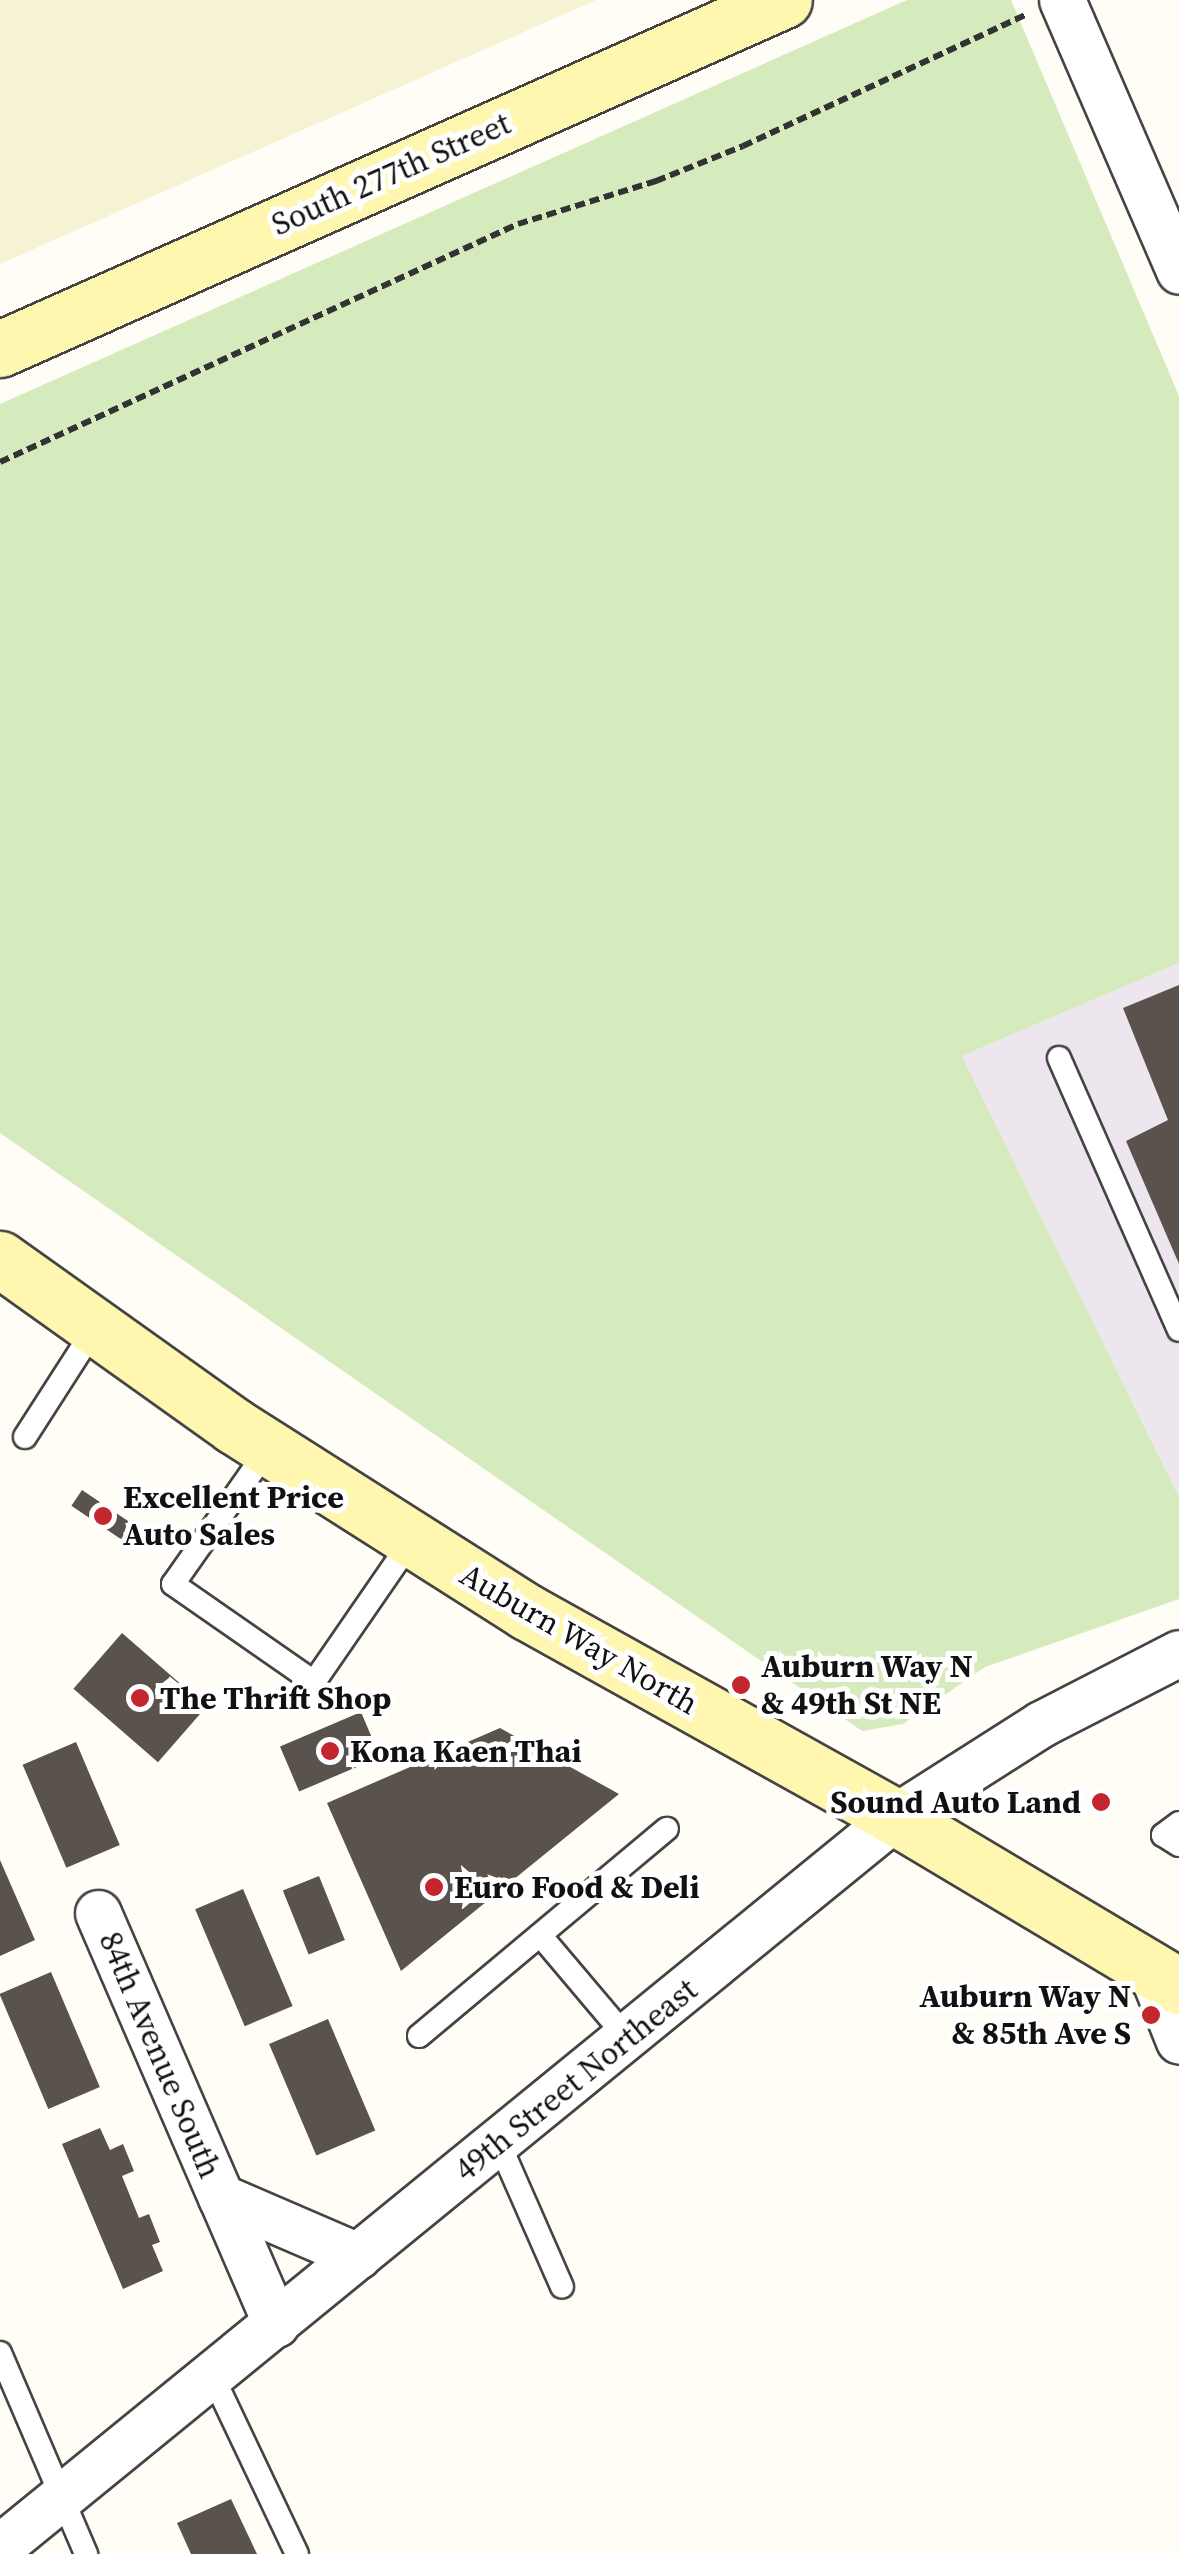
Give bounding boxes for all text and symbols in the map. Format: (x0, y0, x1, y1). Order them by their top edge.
street label: South 277th Street (266, 104, 516, 244)
place label: Excellent Price Auto Sales (123, 1479, 344, 1554)
marker: Excellent Price Auto Sales (92, 1505, 114, 1527)
street label: Auburn Way North (453, 1555, 705, 1723)
place label: Auburn Way N & 49th St NE (761, 1648, 974, 1723)
marker: Auburn Way N & 49th St NE (730, 1674, 752, 1696)
place label: The Thrift Shop (160, 1679, 392, 1717)
marker: The Thrift Shop (129, 1687, 151, 1709)
place label: Kona Kaen Thai (350, 1732, 582, 1770)
marker: Kona Kaen Thai (319, 1740, 341, 1762)
place label: Sound Auto Land (830, 1783, 1081, 1821)
marker: Sound Auto Land (1090, 1791, 1112, 1813)
place label: Euro Food & Deli (454, 1868, 700, 1906)
marker: Euro Food & Deli (423, 1876, 445, 1898)
street label: 84th Avenue South (91, 1926, 229, 2184)
street label: 49th Street Northeast (447, 1971, 705, 2189)
place label: Auburn Way N & 85th Ave S (918, 1978, 1131, 2053)
marker: Auburn Way N & 85th Ave S (1140, 2004, 1162, 2026)

